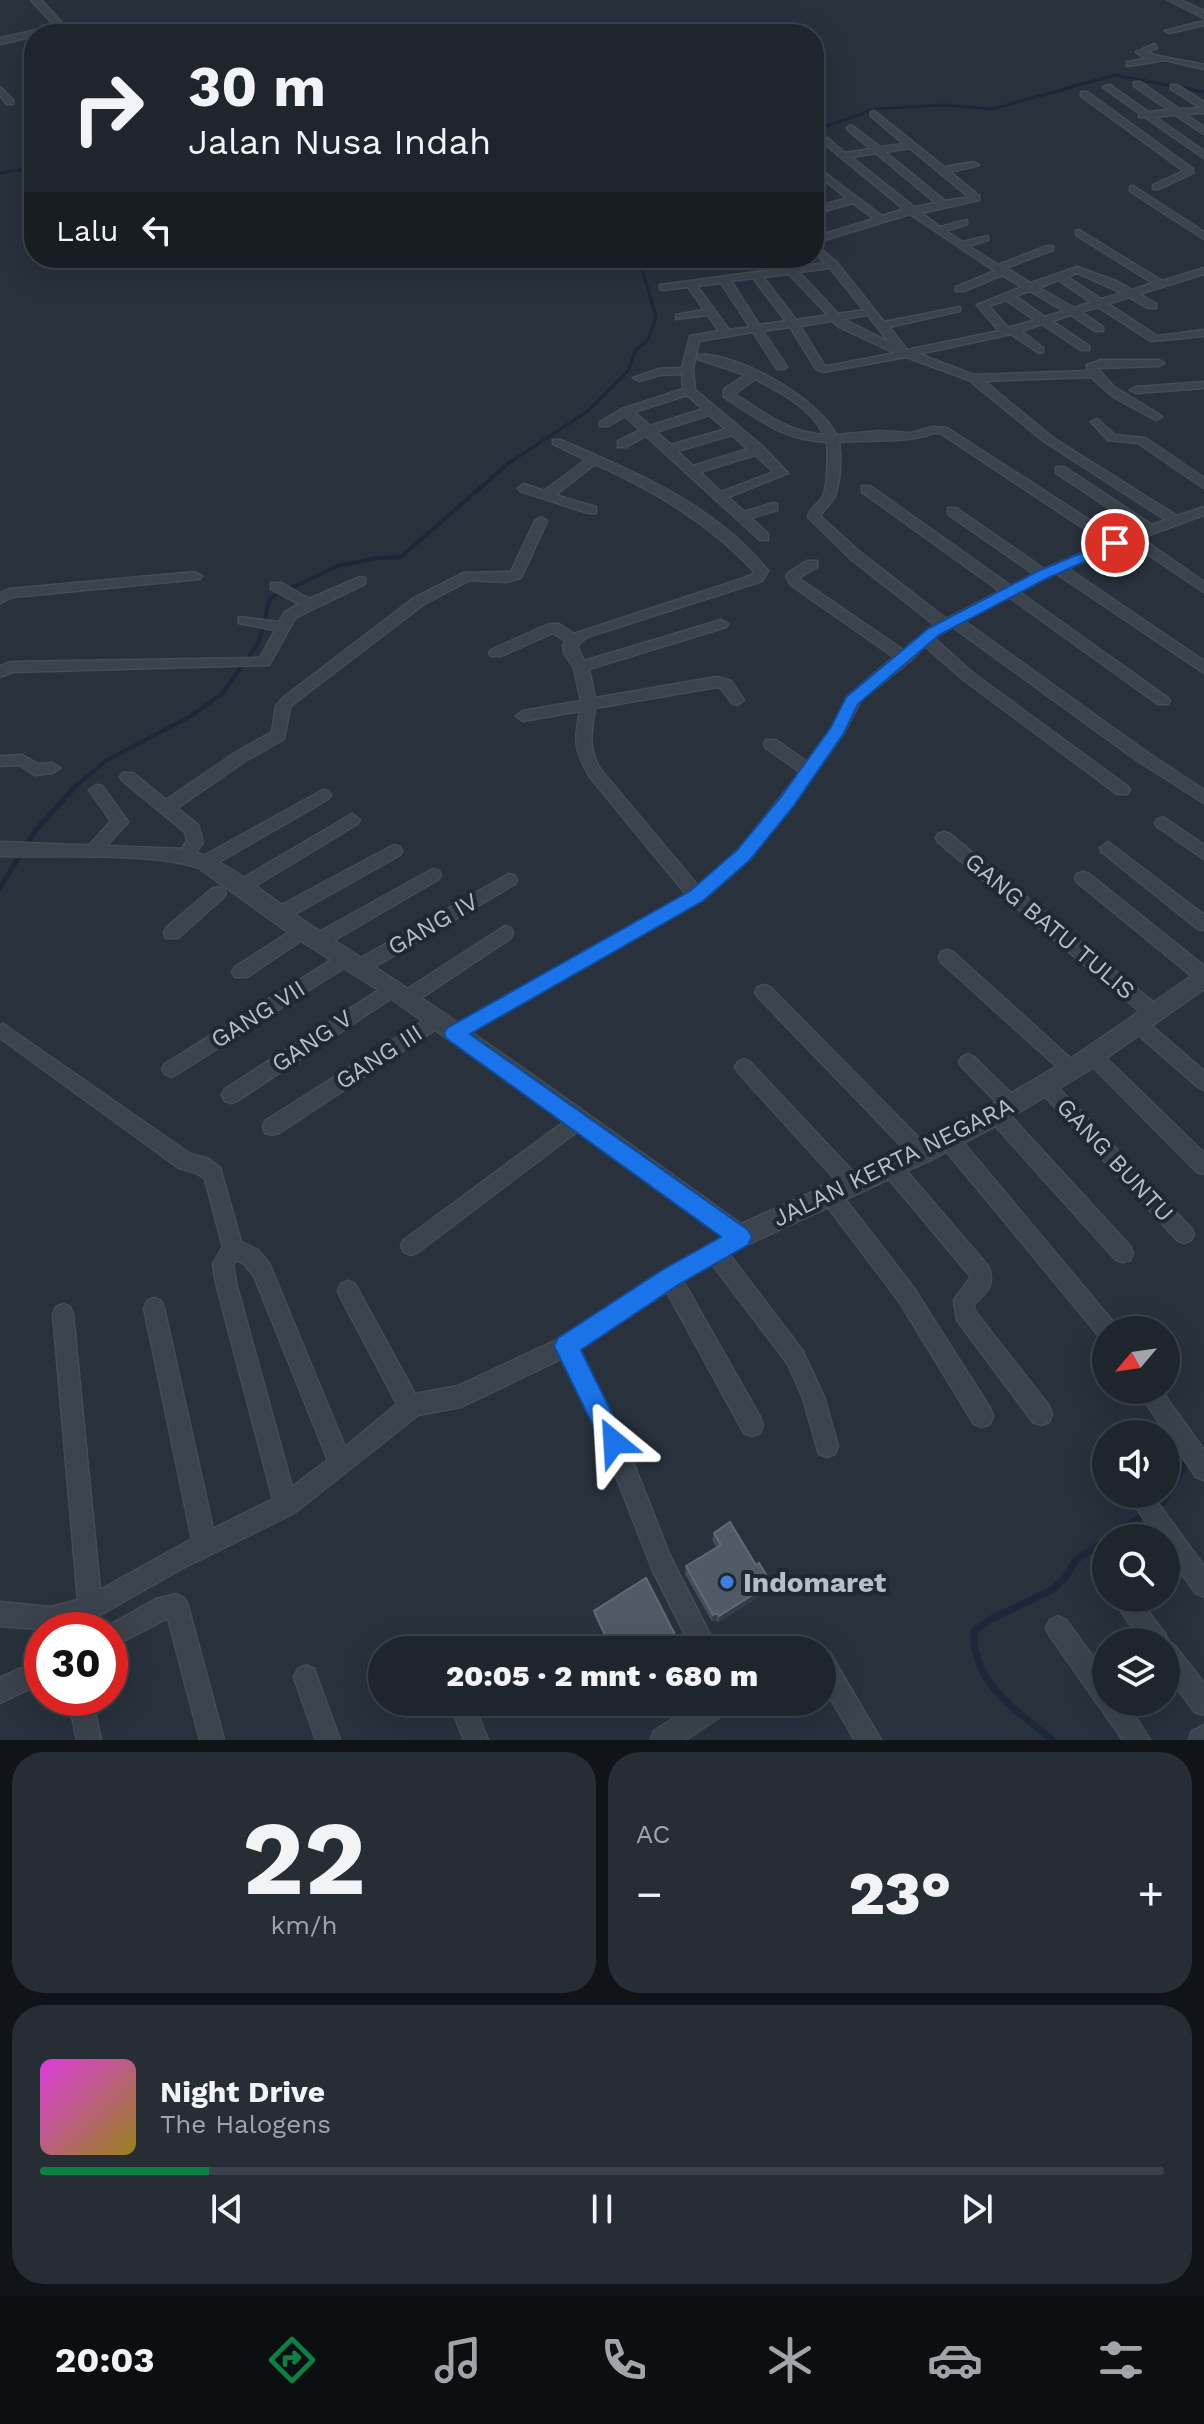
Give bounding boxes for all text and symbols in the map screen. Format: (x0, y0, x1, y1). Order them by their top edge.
text: 30 m (188, 54, 326, 120)
icon: right (56, 56, 160, 160)
text: Jalan Nusa Indah (188, 121, 491, 163)
icon: left (135, 208, 179, 252)
text: Lalu (56, 213, 119, 248)
pin (1081, 509, 1149, 577)
icon: arrive (1093, 521, 1137, 565)
street label: GANG BATU TULIS (959, 847, 1141, 1005)
street label: GANG IV (383, 887, 483, 961)
street label: GANG VII (205, 974, 311, 1054)
street label: GANG V (266, 1003, 358, 1079)
street label: GANG III (330, 1019, 428, 1095)
street label: JALAN KERTA NEGARA (768, 1091, 1018, 1233)
street label: GANG BUNTU (1051, 1093, 1179, 1227)
north arrow (1092, 1316, 1180, 1404)
map controls (1092, 1316, 1180, 1716)
position arrow (572, 1400, 656, 1484)
button: sound (1092, 1420, 1180, 1508)
button: search (1092, 1524, 1180, 1612)
place label: Indomaret (743, 1566, 886, 1599)
marker: Indomaret (718, 1573, 736, 1591)
speed limit sign: 30 (24, 1612, 128, 1716)
button: layers (1092, 1628, 1180, 1716)
text: 20:05 · 2 mnt · 680 m (446, 1658, 758, 1693)
text: 22 (242, 1797, 366, 1919)
text: AC (636, 1819, 670, 1849)
text: 23° (849, 1858, 951, 1929)
text: − (636, 1868, 663, 1920)
text: + (1137, 1868, 1164, 1920)
text: km/h (271, 1910, 337, 1940)
text: Night Drive (160, 2074, 325, 2109)
text: The Halogens (160, 2109, 331, 2139)
icon: previous (205, 2187, 249, 2231)
icon: pause (580, 2187, 624, 2231)
icon: next (955, 2187, 999, 2231)
icon: directions (264, 2332, 320, 2388)
icon: music (430, 2332, 486, 2388)
icon: phone (596, 2332, 652, 2388)
icon: climate (762, 2332, 818, 2388)
icon: car (927, 2332, 983, 2388)
icon: filters (1093, 2332, 1149, 2388)
text: 20:03 (55, 2339, 155, 2381)

